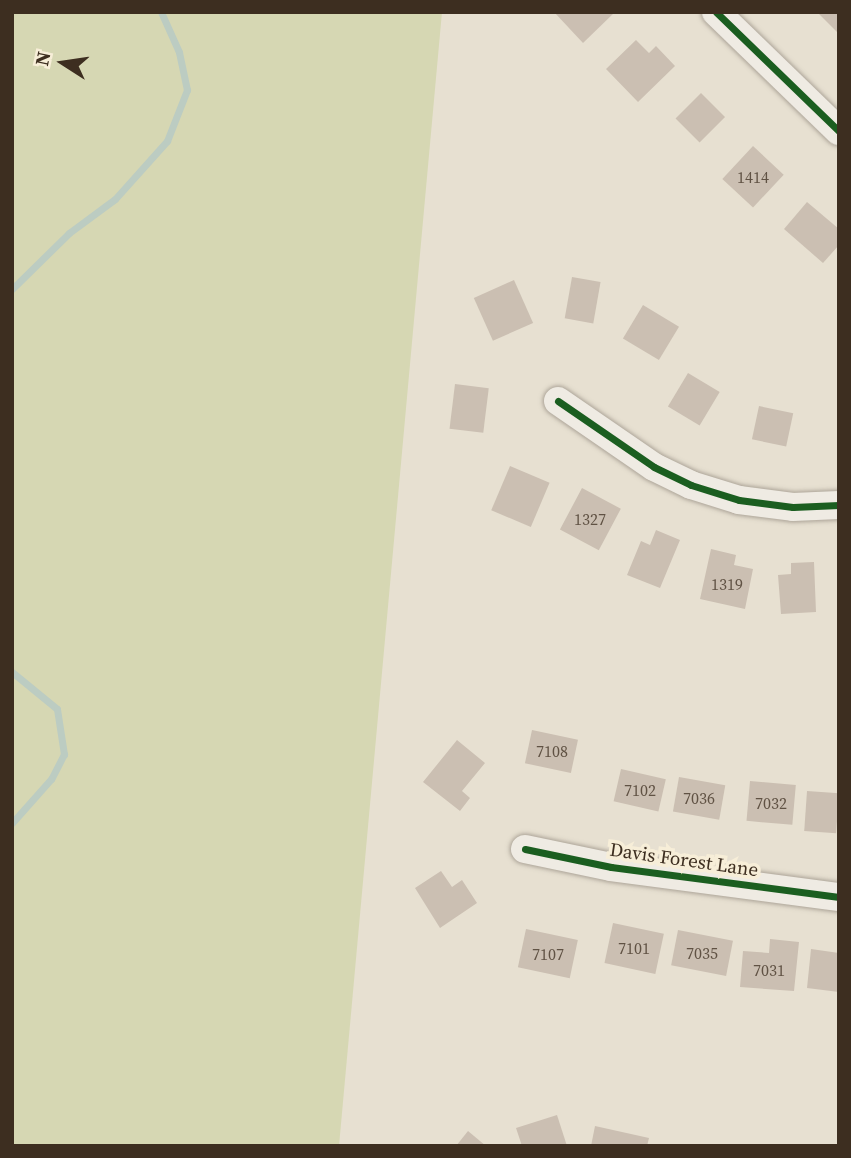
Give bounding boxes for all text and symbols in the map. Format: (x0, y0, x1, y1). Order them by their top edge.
north arrow (28, 28, 98, 98)
text: N (28, 49, 57, 68)
house number: 1414 (737, 167, 769, 187)
house number: 1327 (574, 509, 606, 529)
house number: 1319 (711, 574, 743, 594)
house number: 7108 (536, 741, 568, 761)
house number: 7102 (624, 780, 656, 800)
house number: 7036 (683, 788, 715, 808)
house number: 7032 (755, 793, 787, 813)
street label: Davis Forest Lane (608, 838, 760, 882)
house number: 7101 (618, 938, 650, 958)
house number: 7035 (686, 943, 718, 963)
house number: 7107 (532, 944, 564, 964)
house number: 7031 (753, 960, 785, 980)

